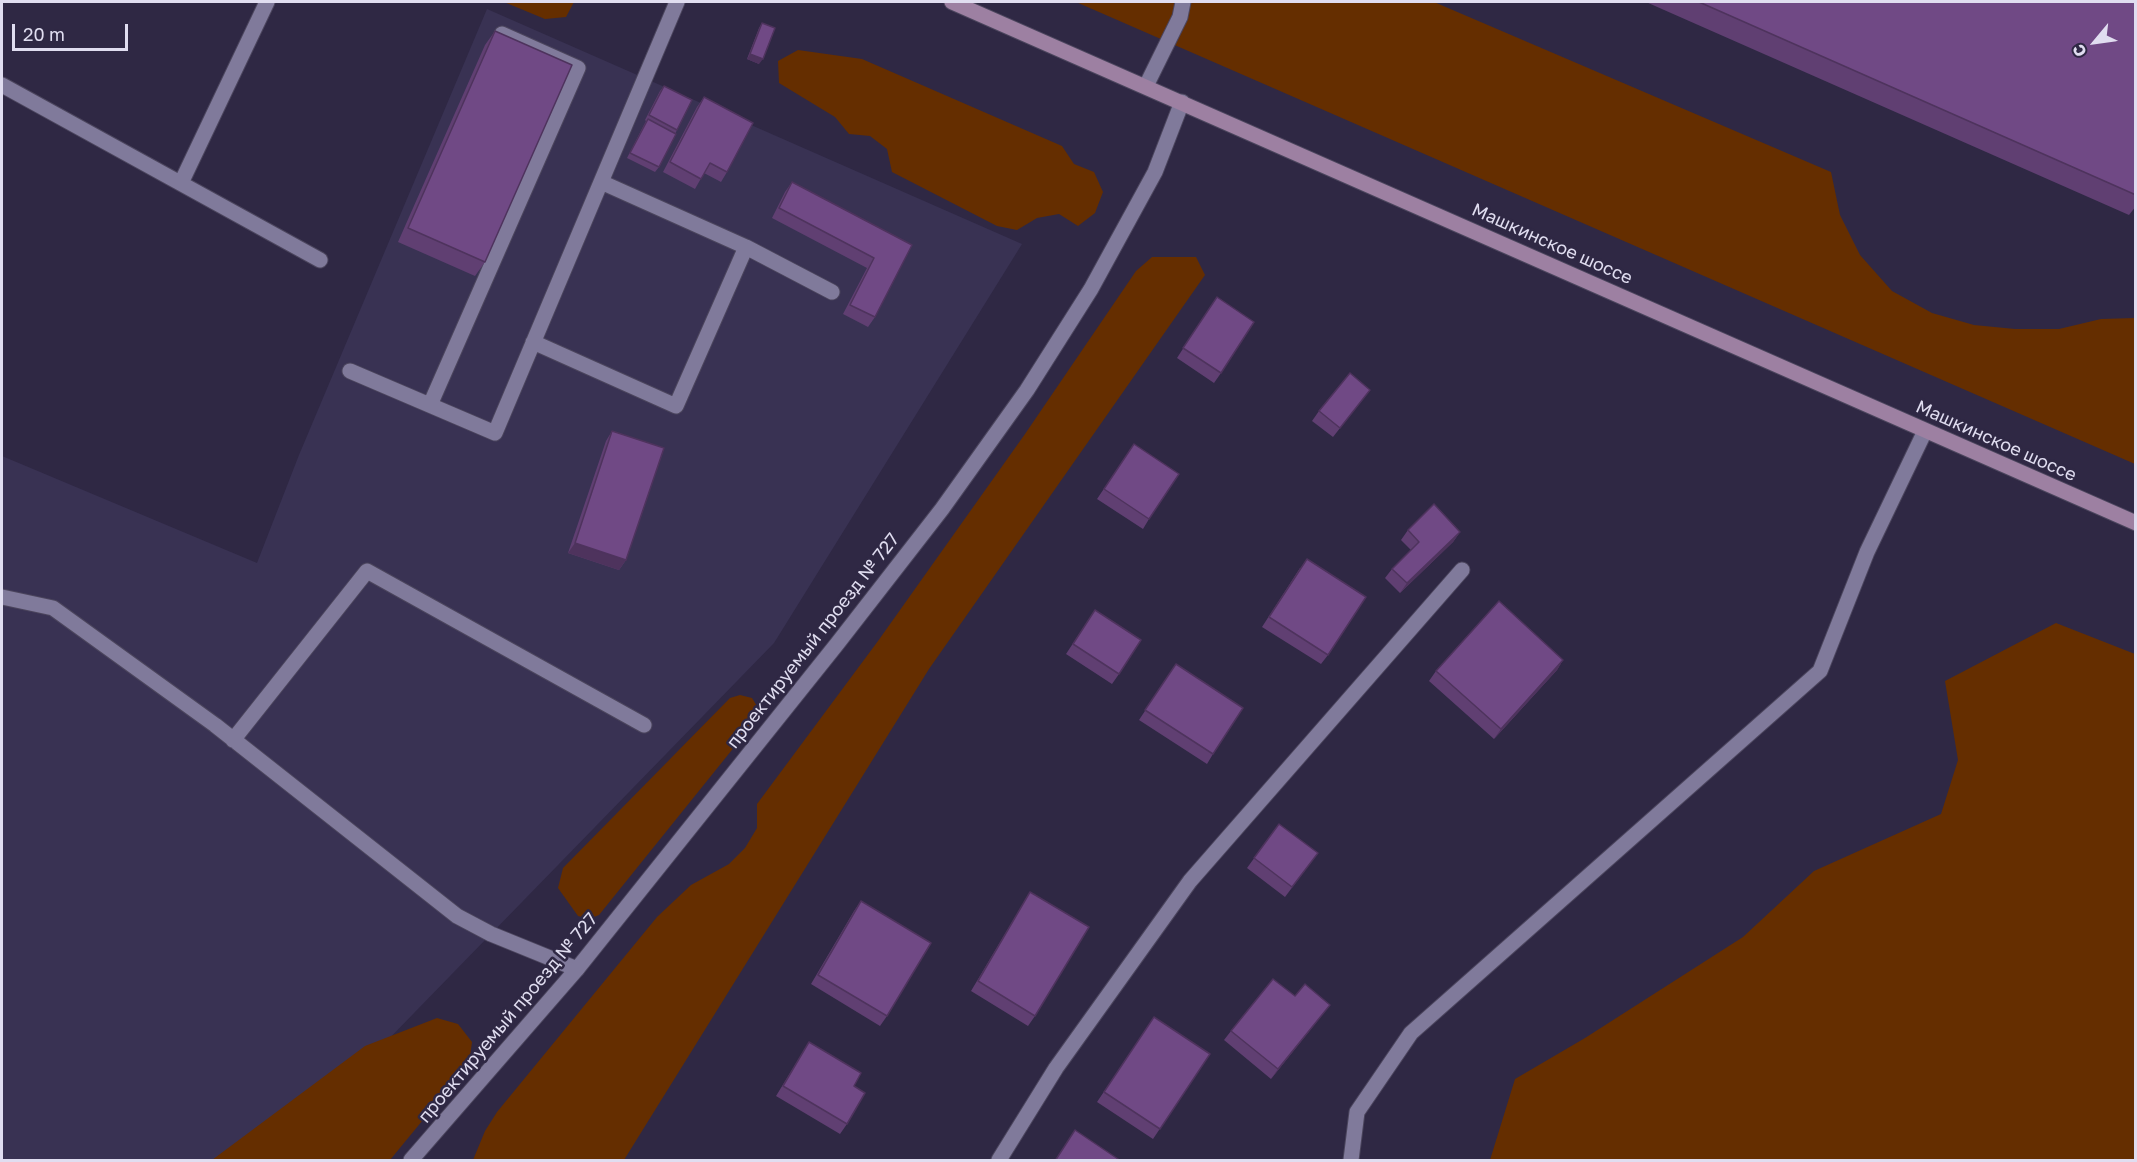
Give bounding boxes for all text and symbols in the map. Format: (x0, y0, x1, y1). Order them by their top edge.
scale bar (15, 12, 130, 50)
north arrow (2065, 12, 2125, 72)
text: 20 m (23, 23, 65, 45)
text: С (2068, 41, 2091, 61)
street label: Машкинское шоссе (1468, 199, 1636, 289)
street label: Машкинское шоссе (1912, 396, 2080, 486)
street label: проектируемый проезд № 727 (722, 529, 904, 753)
street label: проектируемый проезд № 727 (414, 909, 602, 1127)

